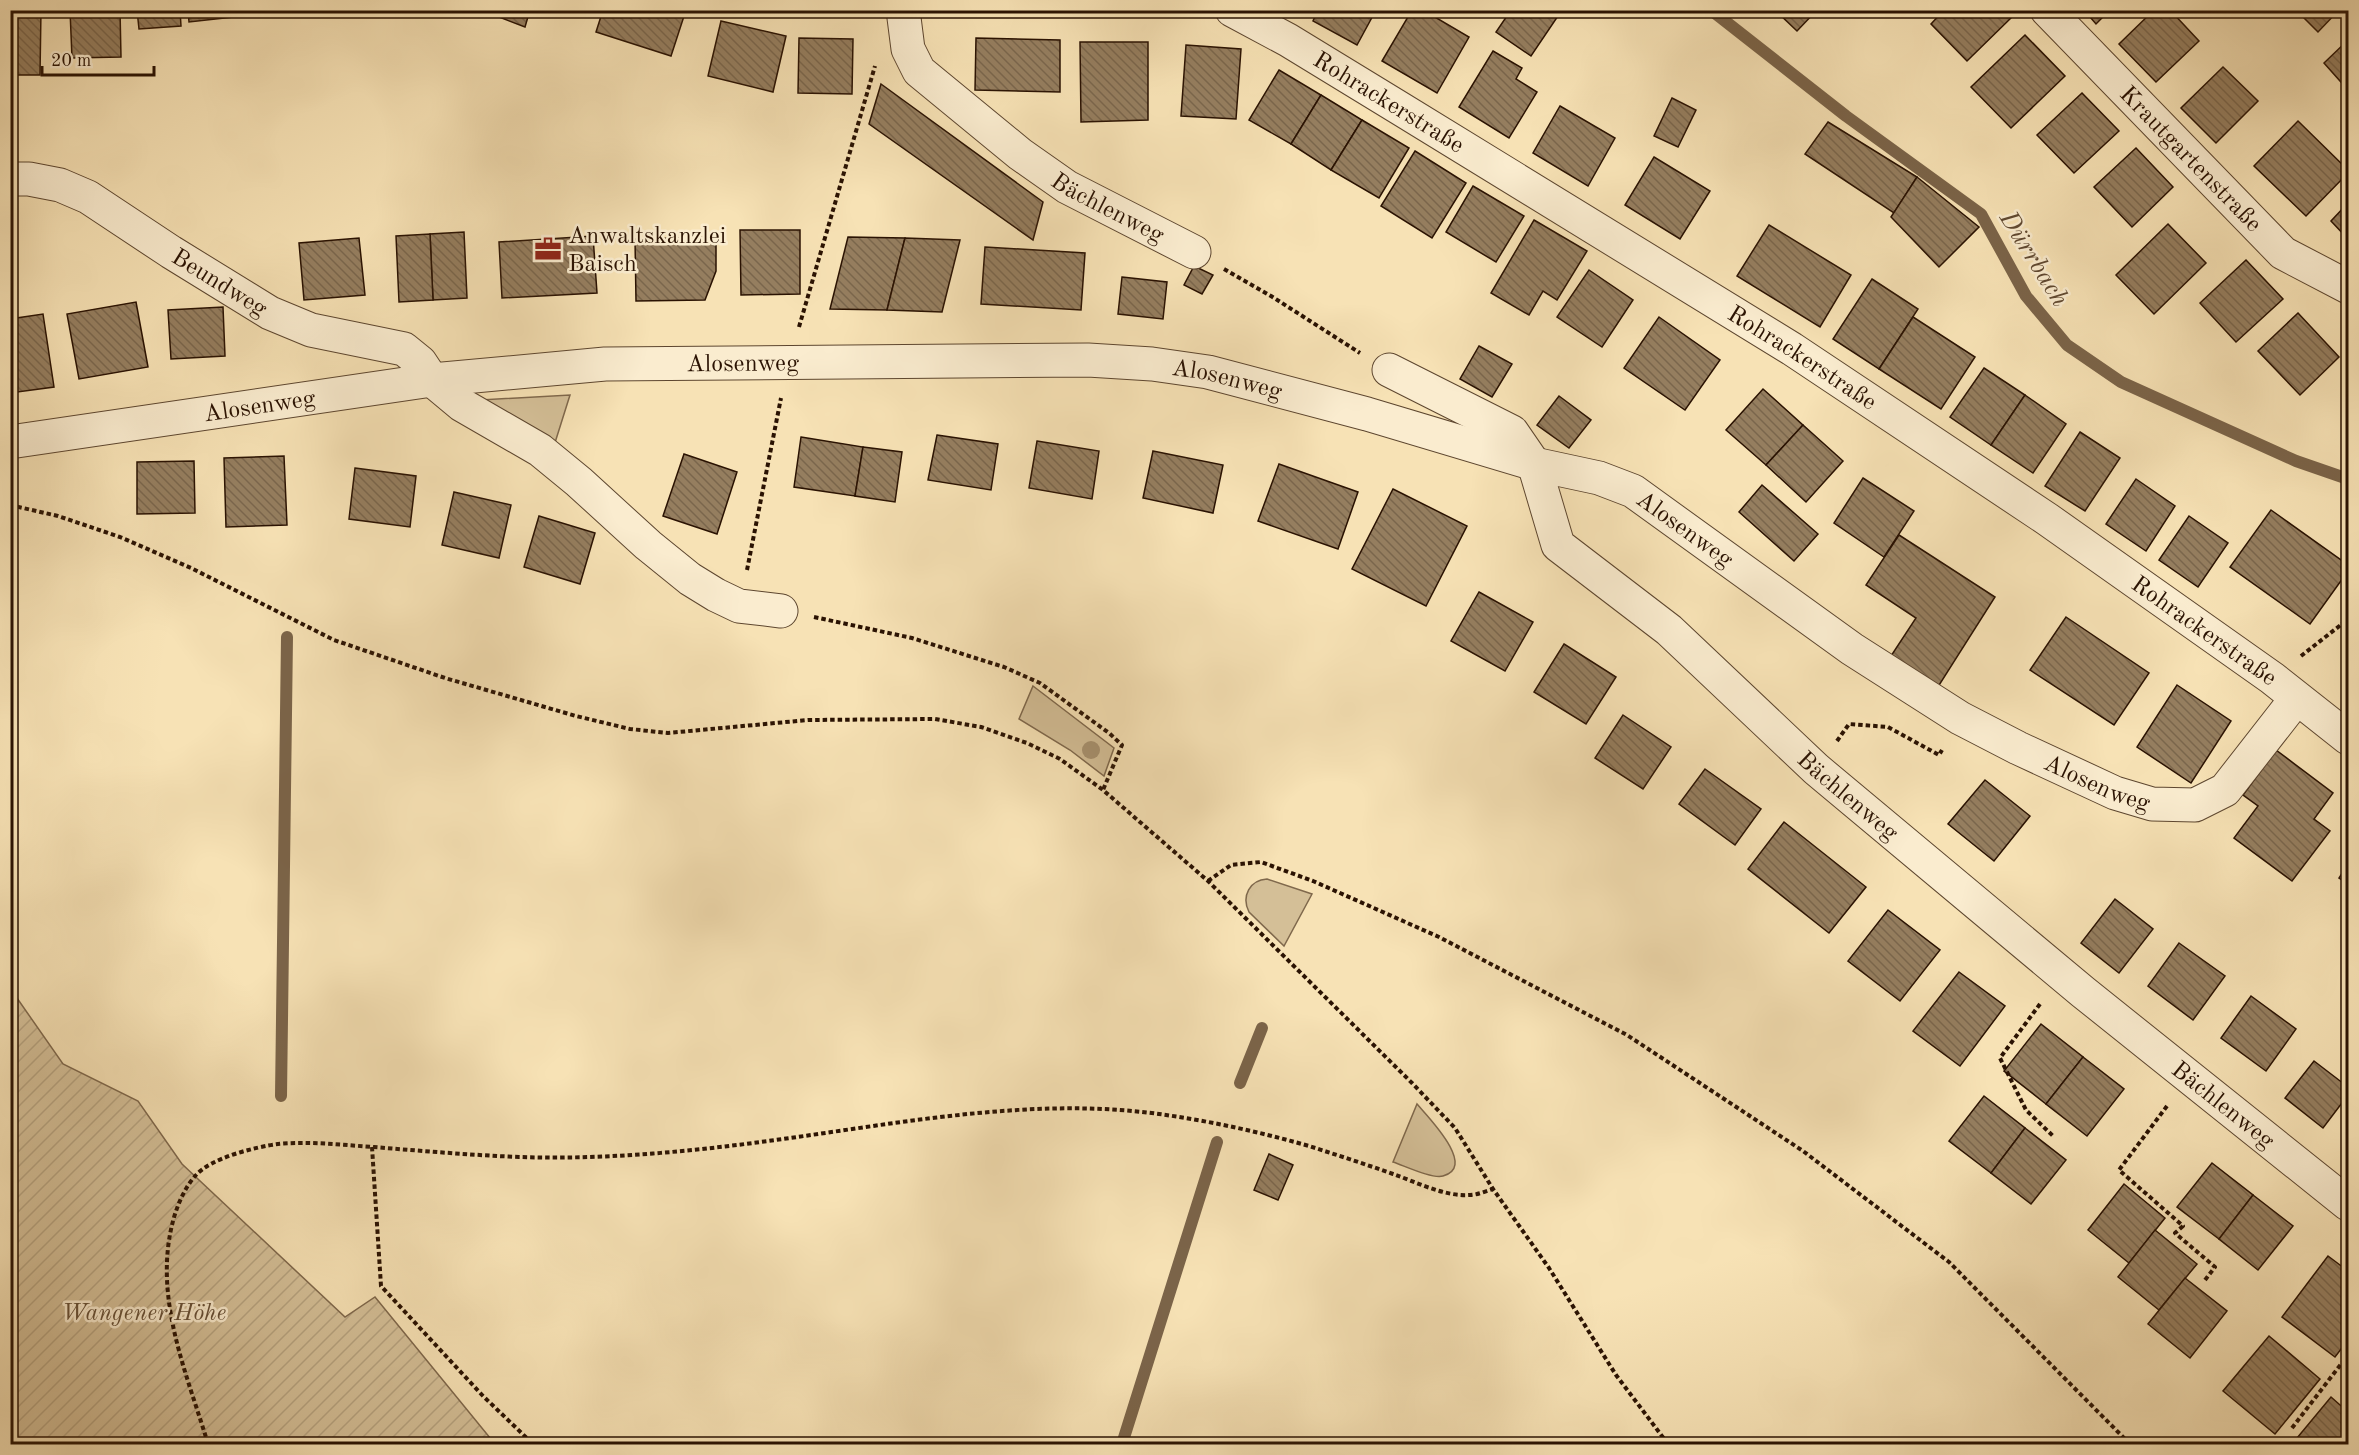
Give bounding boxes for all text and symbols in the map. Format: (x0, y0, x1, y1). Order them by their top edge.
scale bar (42, 39, 154, 77)
street label: Rohrackerstraße (1308, 48, 1468, 159)
text: 20 m (51, 52, 91, 70)
street label: Krautgartenstraße (2114, 83, 2265, 237)
street label: Bächlenweg (1046, 170, 1168, 249)
water label: Dürrbach (1993, 206, 2073, 312)
place label: Anwaltskanzlei Baisch (568, 225, 726, 277)
office icon: Anwaltskanzlei Baisch (533, 234, 563, 264)
street label: Beundweg (167, 245, 271, 322)
street label: Rohrackerstraße (1723, 302, 1880, 416)
street label: Alosenweg (686, 352, 799, 377)
street label: Alosenweg (1170, 357, 1284, 405)
street label: Alosenweg (202, 387, 317, 427)
street label: Alosenweg (1631, 488, 1737, 573)
street label: Rohrackerstraße (2126, 573, 2280, 691)
street label: Bächlenweg (1792, 748, 1902, 846)
street label: Alosenweg (2040, 752, 2153, 817)
street label: Bächlenweg (2166, 1058, 2278, 1154)
park label: Wangener Höhe (62, 1302, 227, 1326)

